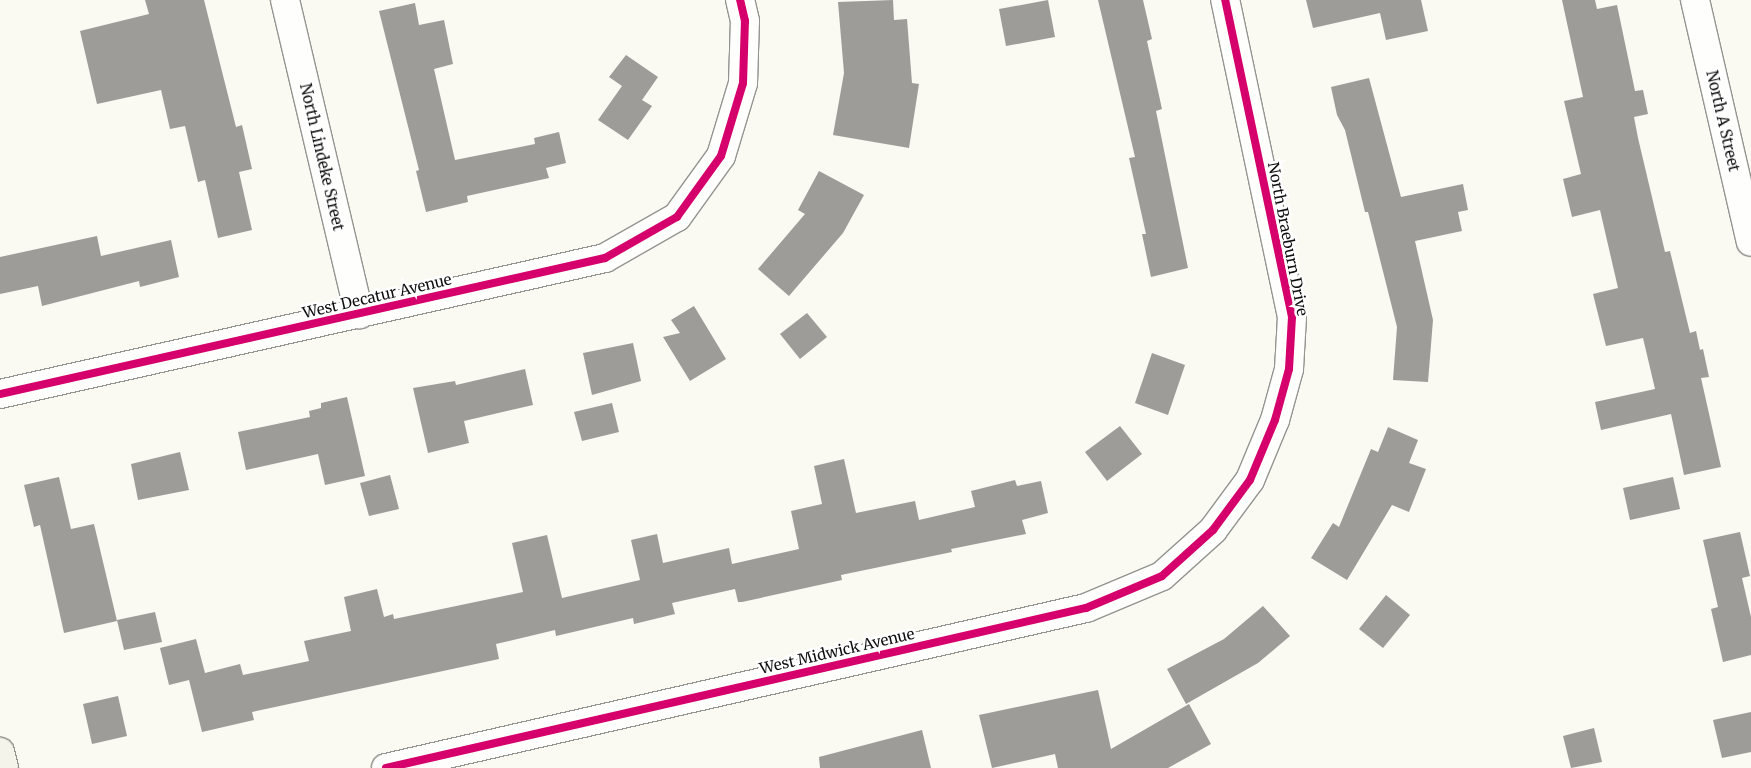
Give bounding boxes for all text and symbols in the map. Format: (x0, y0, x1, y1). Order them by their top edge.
street label: North A Street (1703, 69, 1743, 173)
street label: North Lindeke Street (296, 82, 348, 232)
street label: North Braeburn Drive (1264, 161, 1312, 317)
street label: West Decatur Avenue (301, 270, 453, 322)
street label: West Midwick Avenue (758, 624, 916, 678)

